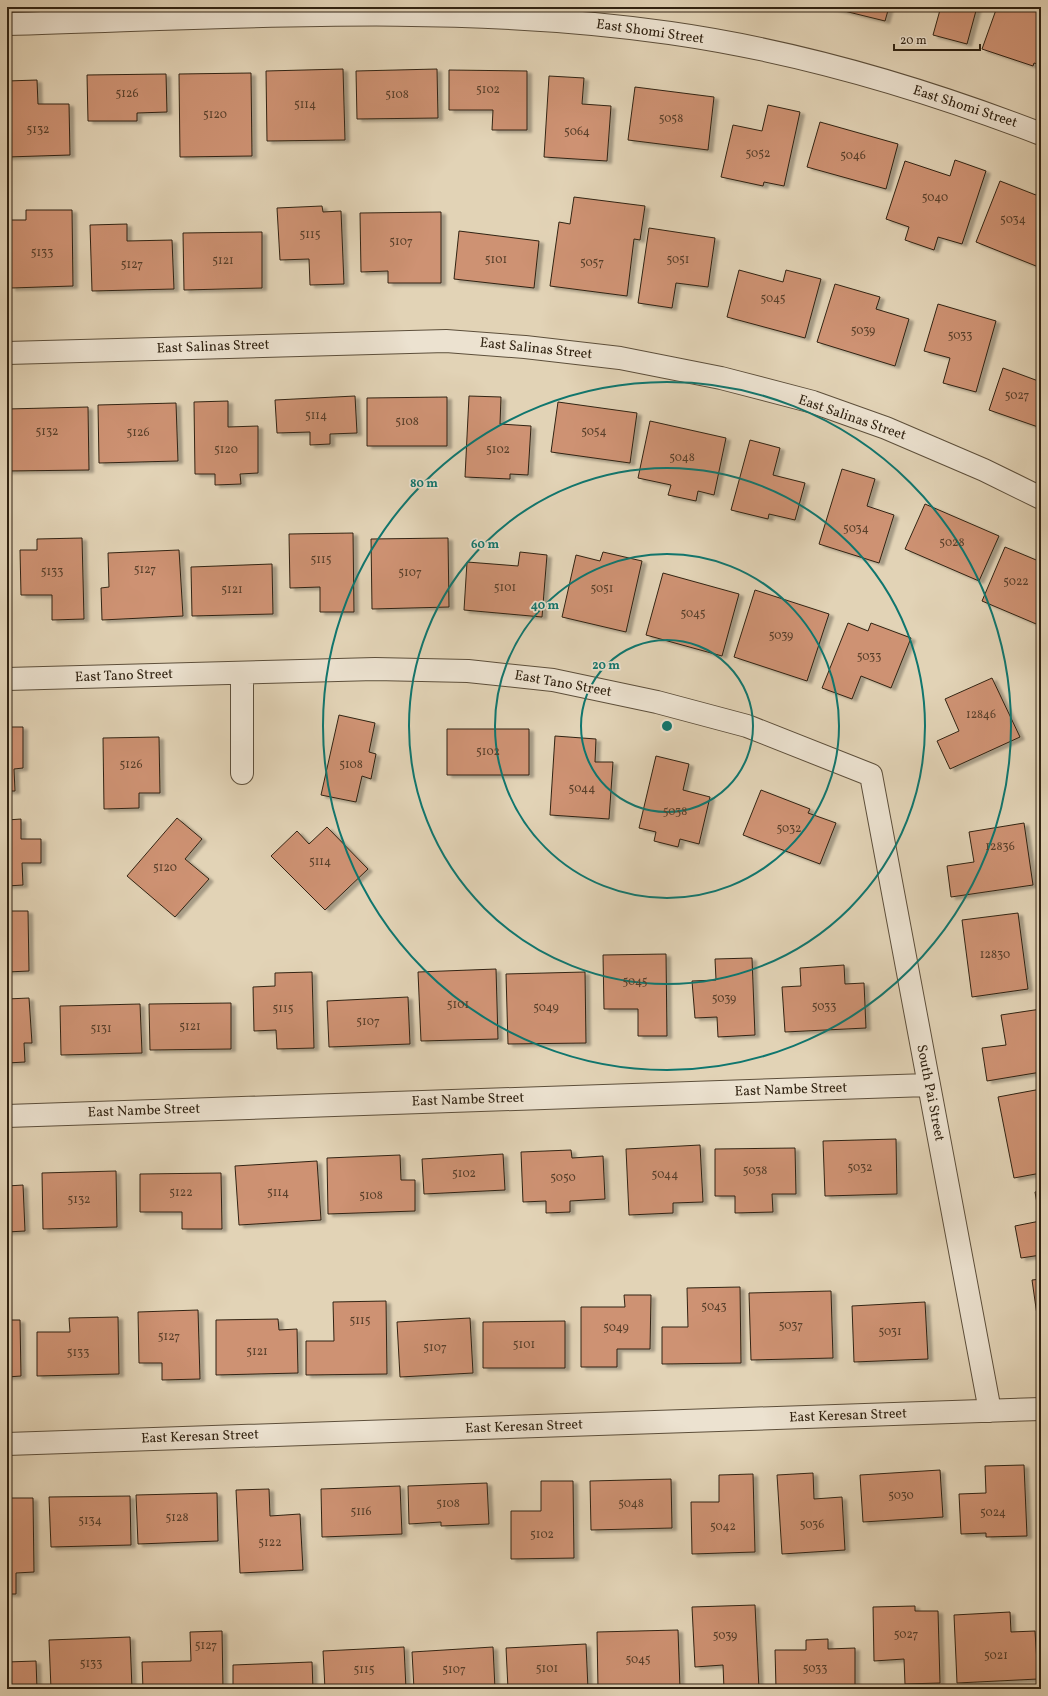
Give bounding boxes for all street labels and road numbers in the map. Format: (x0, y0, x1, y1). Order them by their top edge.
street label: East Shomi Street (595, 15, 705, 49)
street label: East Shomi Street (910, 81, 1020, 133)
street label: East Salinas Street (479, 334, 593, 364)
street label: East Salinas Street (156, 336, 270, 358)
street label: East Salinas Street (795, 391, 909, 445)
street label: East Tano Street (75, 665, 174, 687)
street label: East Tano Street (513, 666, 613, 702)
street label: South Pai Street (911, 1043, 949, 1143)
street label: East Nambe Street (734, 1079, 848, 1101)
street label: East Nambe Street (411, 1089, 525, 1111)
street label: East Nambe Street (87, 1100, 201, 1122)
street label: East Keresan Street (789, 1404, 907, 1428)
street label: East Keresan Street (465, 1415, 583, 1439)
street label: East Keresan Street (141, 1425, 259, 1449)

